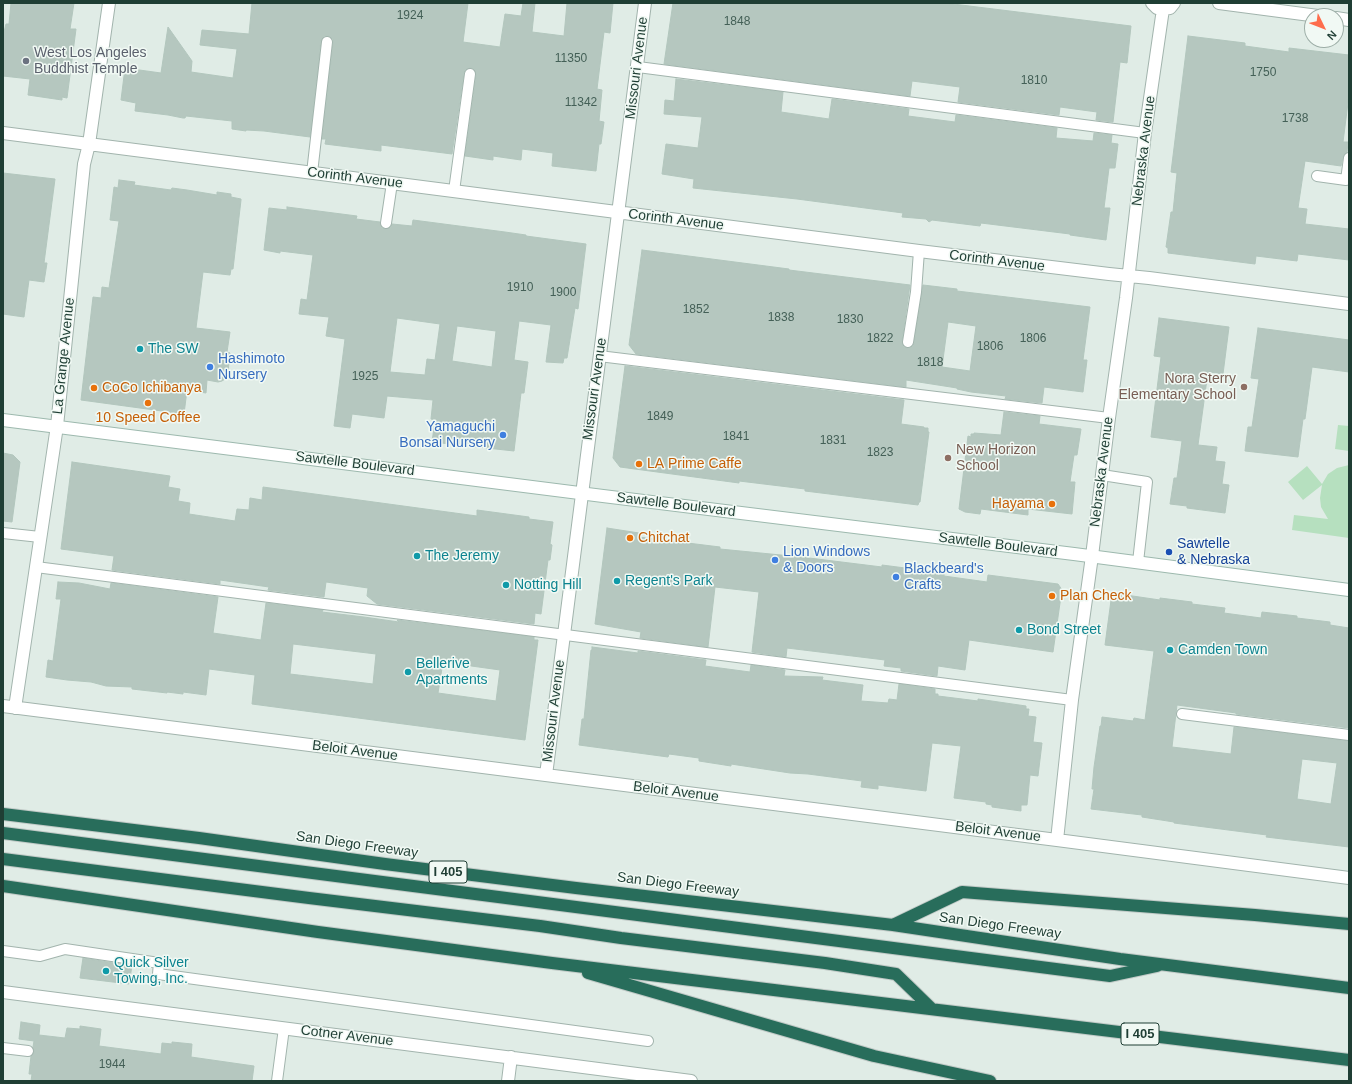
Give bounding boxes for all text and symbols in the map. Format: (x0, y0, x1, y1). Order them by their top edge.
north arrow (1304, 8, 1344, 48)
house number: 1924 (397, 9, 423, 23)
house number: 1848 (724, 15, 750, 29)
street label: Missouri Avenue (622, 16, 652, 120)
text: N (1325, 28, 1339, 42)
place label: West Los Angeles Buddhist Temple (34, 45, 147, 78)
house number: 11350 (555, 52, 587, 66)
marker: West Los Angeles Buddhist Temple (21, 56, 31, 66)
house number: 1750 (1250, 66, 1276, 80)
house number: 1810 (1021, 74, 1047, 88)
street label: Nebraska Avenue (1129, 95, 1159, 207)
house number: 11342 (565, 96, 597, 110)
house number: 1738 (1282, 112, 1308, 126)
street label: Corinth Avenue (306, 164, 404, 192)
street label: Corinth Avenue (627, 206, 725, 234)
street label: Corinth Avenue (948, 247, 1046, 275)
house number: 1910 (507, 281, 533, 295)
house number: 1900 (550, 286, 576, 300)
street label: La Grange Avenue (50, 297, 78, 415)
house number: 1852 (683, 303, 709, 317)
house number: 1838 (768, 311, 794, 325)
house number: 1830 (837, 313, 863, 327)
house number: 1822 (867, 332, 893, 346)
house number: 1806 (1020, 332, 1046, 346)
street label: Missouri Avenue (579, 337, 611, 441)
house number: 1806 (977, 340, 1003, 354)
place label: The SW (148, 341, 199, 357)
marker: The SW (135, 344, 145, 354)
place label: Hashimoto Nursery (218, 351, 285, 384)
house number: 1818 (917, 356, 943, 370)
marker: Hashimoto Nursery (205, 362, 215, 372)
house number: 1925 (352, 370, 378, 384)
place label: Nora Sterry Elementary School (1118, 371, 1236, 404)
place label: CoCo Ichibanya (102, 380, 202, 396)
marker: Nora Sterry Elementary School (1239, 382, 1249, 392)
marker: CoCo Ichibanya (89, 383, 99, 393)
marker: 10 Speed Coffee (143, 398, 153, 408)
place label: 10 Speed Coffee (96, 410, 200, 426)
house number: 1849 (647, 410, 673, 424)
street label: Nebraska Avenue (1087, 416, 1117, 528)
place label: Yamaguchi Bonsai Nursery (399, 419, 495, 452)
marker: Yamaguchi Bonsai Nursery (498, 430, 508, 440)
house number: 1841 (723, 430, 749, 444)
house number: 1831 (820, 434, 846, 448)
place label: New Horizon School (956, 442, 1036, 474)
house number: 1823 (867, 446, 893, 460)
street label: Sawtelle Boulevard (294, 448, 416, 480)
marker: New Horizon School (943, 453, 953, 463)
place label: LA Prime Caffe (647, 456, 742, 472)
marker: LA Prime Caffe (634, 459, 644, 469)
street label: Sawtelle Boulevard (615, 489, 737, 521)
place label: Hayama (992, 496, 1044, 512)
marker: Hayama (1047, 499, 1057, 509)
street label: Sawtelle Boulevard (937, 529, 1059, 561)
place label: Chitchat (638, 530, 689, 546)
marker: Chitchat (625, 533, 635, 543)
place label: Sawtelle & Nebraska (1177, 536, 1250, 568)
place label: Lion Windows & Doors (783, 544, 870, 576)
marker: Sawtelle & Nebraska (1164, 547, 1174, 557)
place label: The Jeremy (425, 548, 499, 564)
marker: The Jeremy (412, 551, 422, 561)
marker: Lion Windows & Doors (770, 555, 780, 565)
place label: Blackbeard's Crafts (904, 561, 984, 594)
marker: Blackbeard's Crafts (891, 572, 901, 582)
place label: Regent's Park (625, 573, 712, 589)
marker: Regent's Park (612, 576, 622, 586)
place label: Notting Hill (514, 577, 582, 593)
marker: Notting Hill (501, 580, 511, 590)
place label: Plan Check (1060, 588, 1132, 604)
marker: Plan Check (1047, 591, 1057, 601)
place label: Bond Street (1027, 622, 1101, 638)
marker: Bond Street (1014, 625, 1024, 635)
place label: Camden Town (1178, 642, 1267, 658)
marker: Camden Town (1165, 645, 1175, 655)
place label: Bellerive Apartments (416, 656, 488, 688)
street label: Missouri Avenue (539, 659, 569, 763)
marker: Bellerive Apartments (403, 667, 413, 677)
street label: Beloit Avenue (311, 737, 399, 765)
street label: Beloit Avenue (632, 778, 720, 806)
street label: Beloit Avenue (954, 818, 1042, 846)
street label: San Diego Freeway (295, 828, 419, 862)
road number: I 405 (429, 861, 467, 883)
street label: San Diego Freeway (616, 869, 740, 901)
street label: San Diego Freeway (938, 909, 1062, 943)
place label: Quick Silver Towing, Inc. (114, 955, 189, 988)
marker: Quick Silver Towing, Inc. (101, 966, 111, 976)
street label: Cotner Avenue (300, 1022, 394, 1050)
road number: I 405 (1121, 1023, 1159, 1045)
house number: 1944 (99, 1058, 125, 1072)

